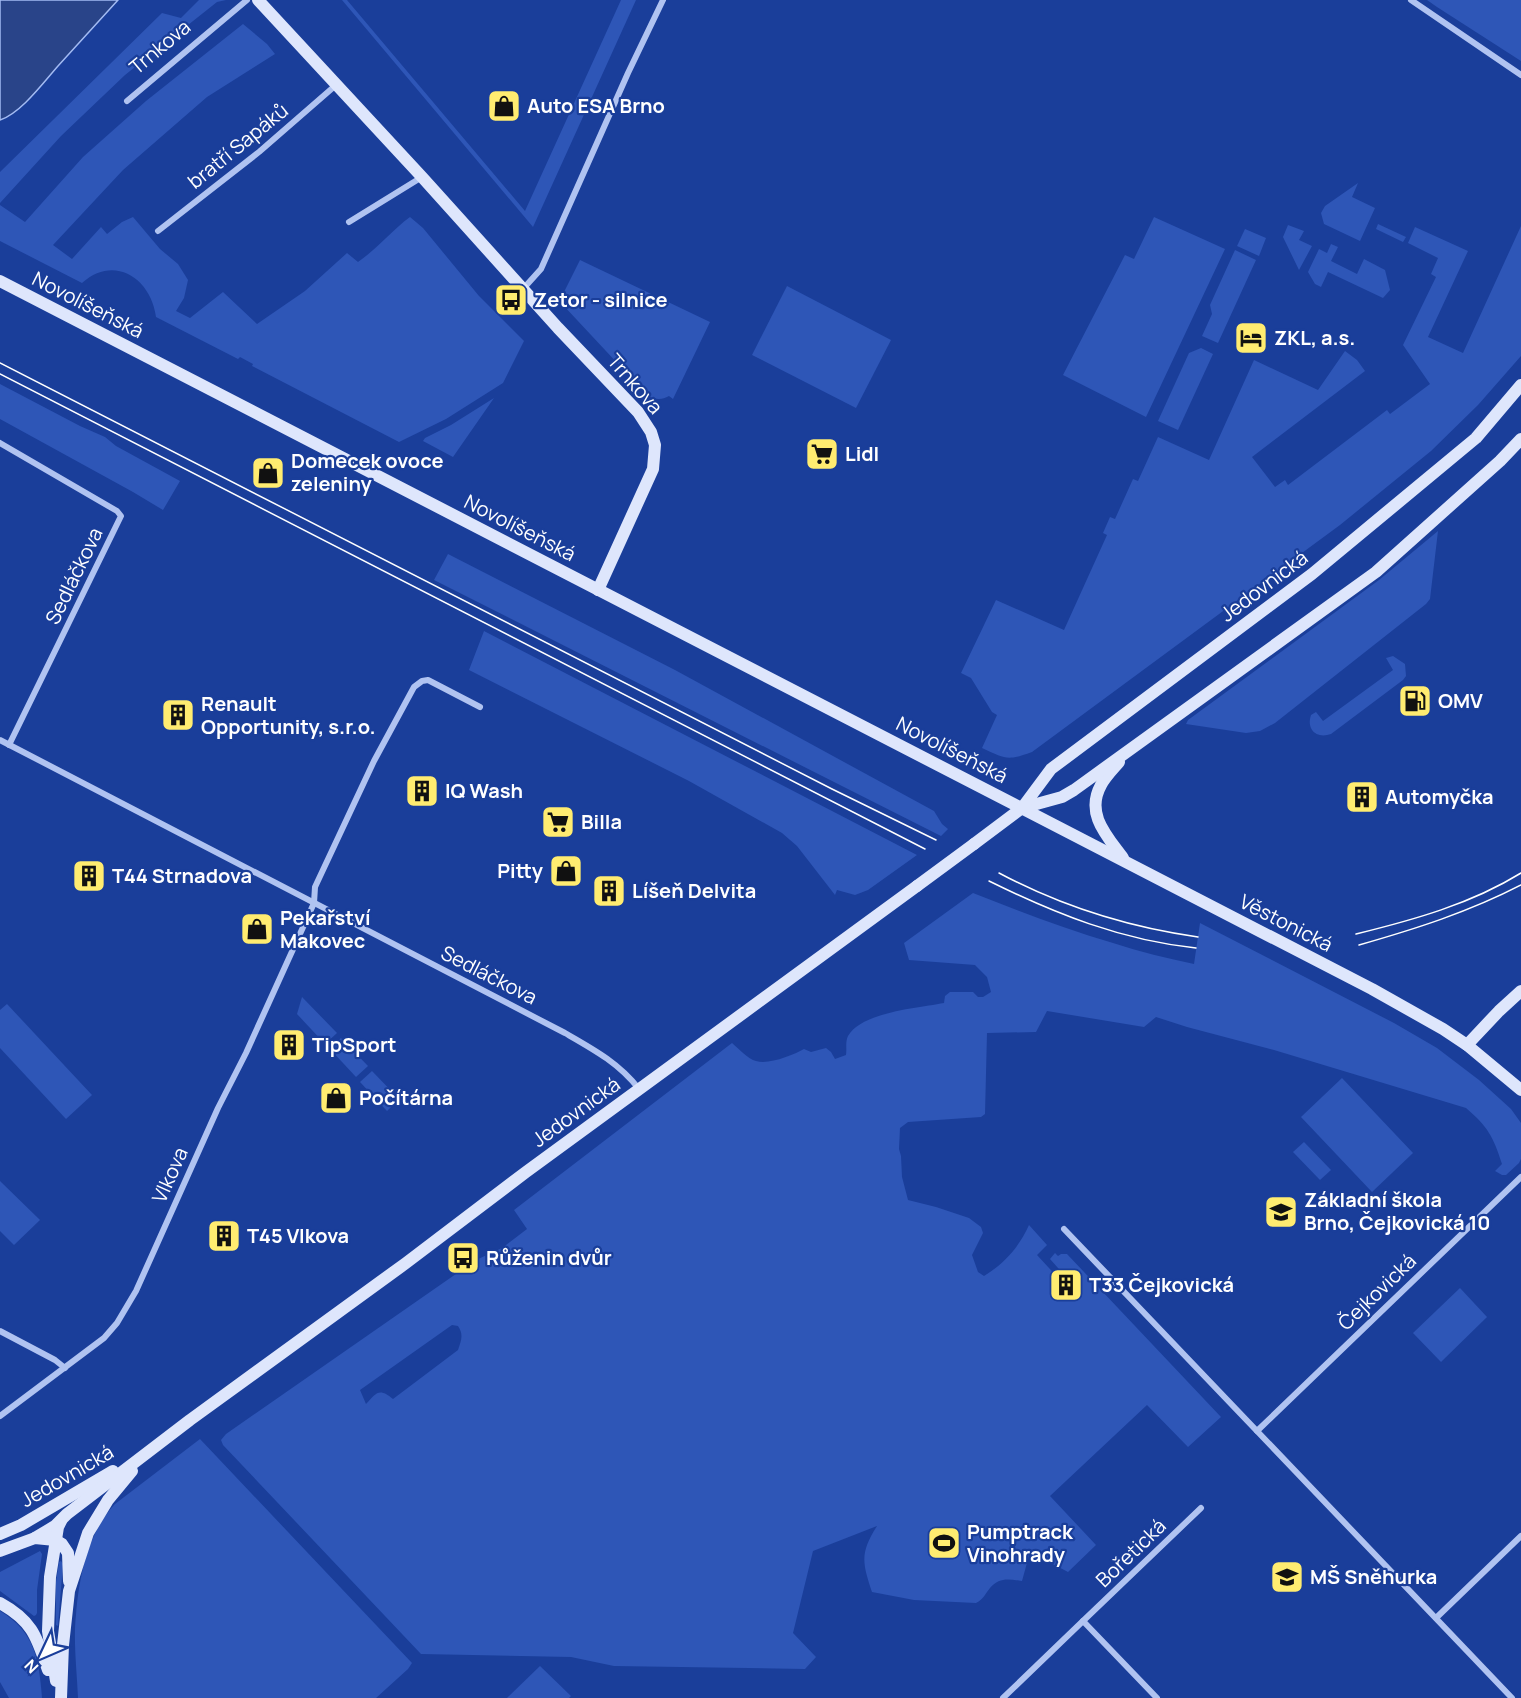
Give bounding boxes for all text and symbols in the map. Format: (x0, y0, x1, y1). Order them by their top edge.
street label: Trnkova (123, 13, 196, 80)
shop icon: Auto ESA Brno (486, 88, 522, 124)
place label: Auto ESA Brno (527, 92, 665, 119)
street label: bratří Sapáků (182, 97, 294, 194)
street label: Novolíšeňská (28, 265, 149, 344)
bus stop icon: Zetor - silnice (493, 282, 529, 318)
place label: Zetor - silnice (534, 286, 668, 313)
hotel icon: ZKL, a.s. (1233, 320, 1269, 356)
place label: ZKL, a.s. (1274, 324, 1355, 351)
street label: Trnkova (602, 348, 669, 420)
supermarket icon: Lidl (804, 436, 840, 472)
place label: Lidl (845, 440, 879, 467)
place label: Domecek ovoce zeleniny (291, 447, 443, 497)
shop icon: Domecek ovoce zeleniny (250, 455, 286, 491)
street label: Novolíšeňská (460, 488, 581, 567)
street label: Sedláčkova (39, 523, 109, 629)
street label: Jedovnická (1214, 544, 1313, 627)
fuel station icon: OMV (1397, 683, 1433, 719)
place label: OMV (1438, 687, 1483, 714)
place label: Renault Opportunity, s.r.o. (201, 690, 376, 740)
building icon: Renault Opportunity, s.r.o. (160, 697, 196, 733)
street label: Novolíšeňská (892, 710, 1013, 789)
building icon: IQ Wash (404, 773, 440, 809)
place label: IQ Wash (445, 777, 523, 804)
building icon: Automyčka (1344, 779, 1380, 815)
place label: Automyčka (1385, 783, 1494, 810)
supermarket icon: Billa (540, 804, 576, 840)
place label: Billa (581, 808, 622, 835)
shop icon: Pitty (548, 853, 584, 889)
place label: Pitty (497, 857, 544, 884)
building icon: T44 Strnadova (71, 858, 107, 894)
place label: T44 Strnadova (112, 862, 252, 889)
building icon: Líšeň Delvita (591, 873, 627, 909)
place label: Líšeň Delvita (632, 877, 756, 904)
street label: Věstonická (1235, 887, 1338, 958)
place label: Pekařství Makovec (280, 904, 371, 954)
shop icon: Pekařství Makovec (239, 911, 275, 947)
street label: Sedláčkova (437, 939, 542, 1010)
building icon: TipSport (271, 1027, 307, 1063)
place label: TipSport (312, 1031, 397, 1058)
street label: Jedovnická (526, 1070, 625, 1153)
shop icon: Počítárna (318, 1080, 354, 1116)
place label: Počítárna (359, 1084, 453, 1111)
street label: Vlkova (145, 1143, 194, 1207)
place label: Základní škola Brno, Čejkovická 10 (1304, 1186, 1490, 1236)
school or university icon: Základní škola Brno, Čejkovická 10 (1263, 1194, 1299, 1230)
building icon: T45 Vlkova (206, 1218, 242, 1254)
place label: T45 Vlkova (247, 1222, 349, 1249)
bus stop icon: Růženin dvůr (445, 1240, 481, 1276)
place label: Růženin dvůr (486, 1244, 612, 1271)
street label: Čejkovická (1332, 1248, 1422, 1336)
building icon: T33 Čejkovická (1048, 1267, 1084, 1303)
place label: T33 Čejkovická (1089, 1271, 1234, 1298)
street label: Jedovnická (15, 1438, 118, 1513)
street label: Bořetická (1090, 1513, 1172, 1593)
place label: Pumptrack Vinohrady (967, 1518, 1074, 1568)
sports icon: Pumptrack Vinohrady (926, 1525, 962, 1561)
school or university icon: MŠ Sněhurka (1269, 1559, 1305, 1595)
place label: MŠ Sněhurka (1310, 1563, 1437, 1590)
north arrow (12, 1626, 72, 1686)
text: N (19, 1655, 43, 1678)

